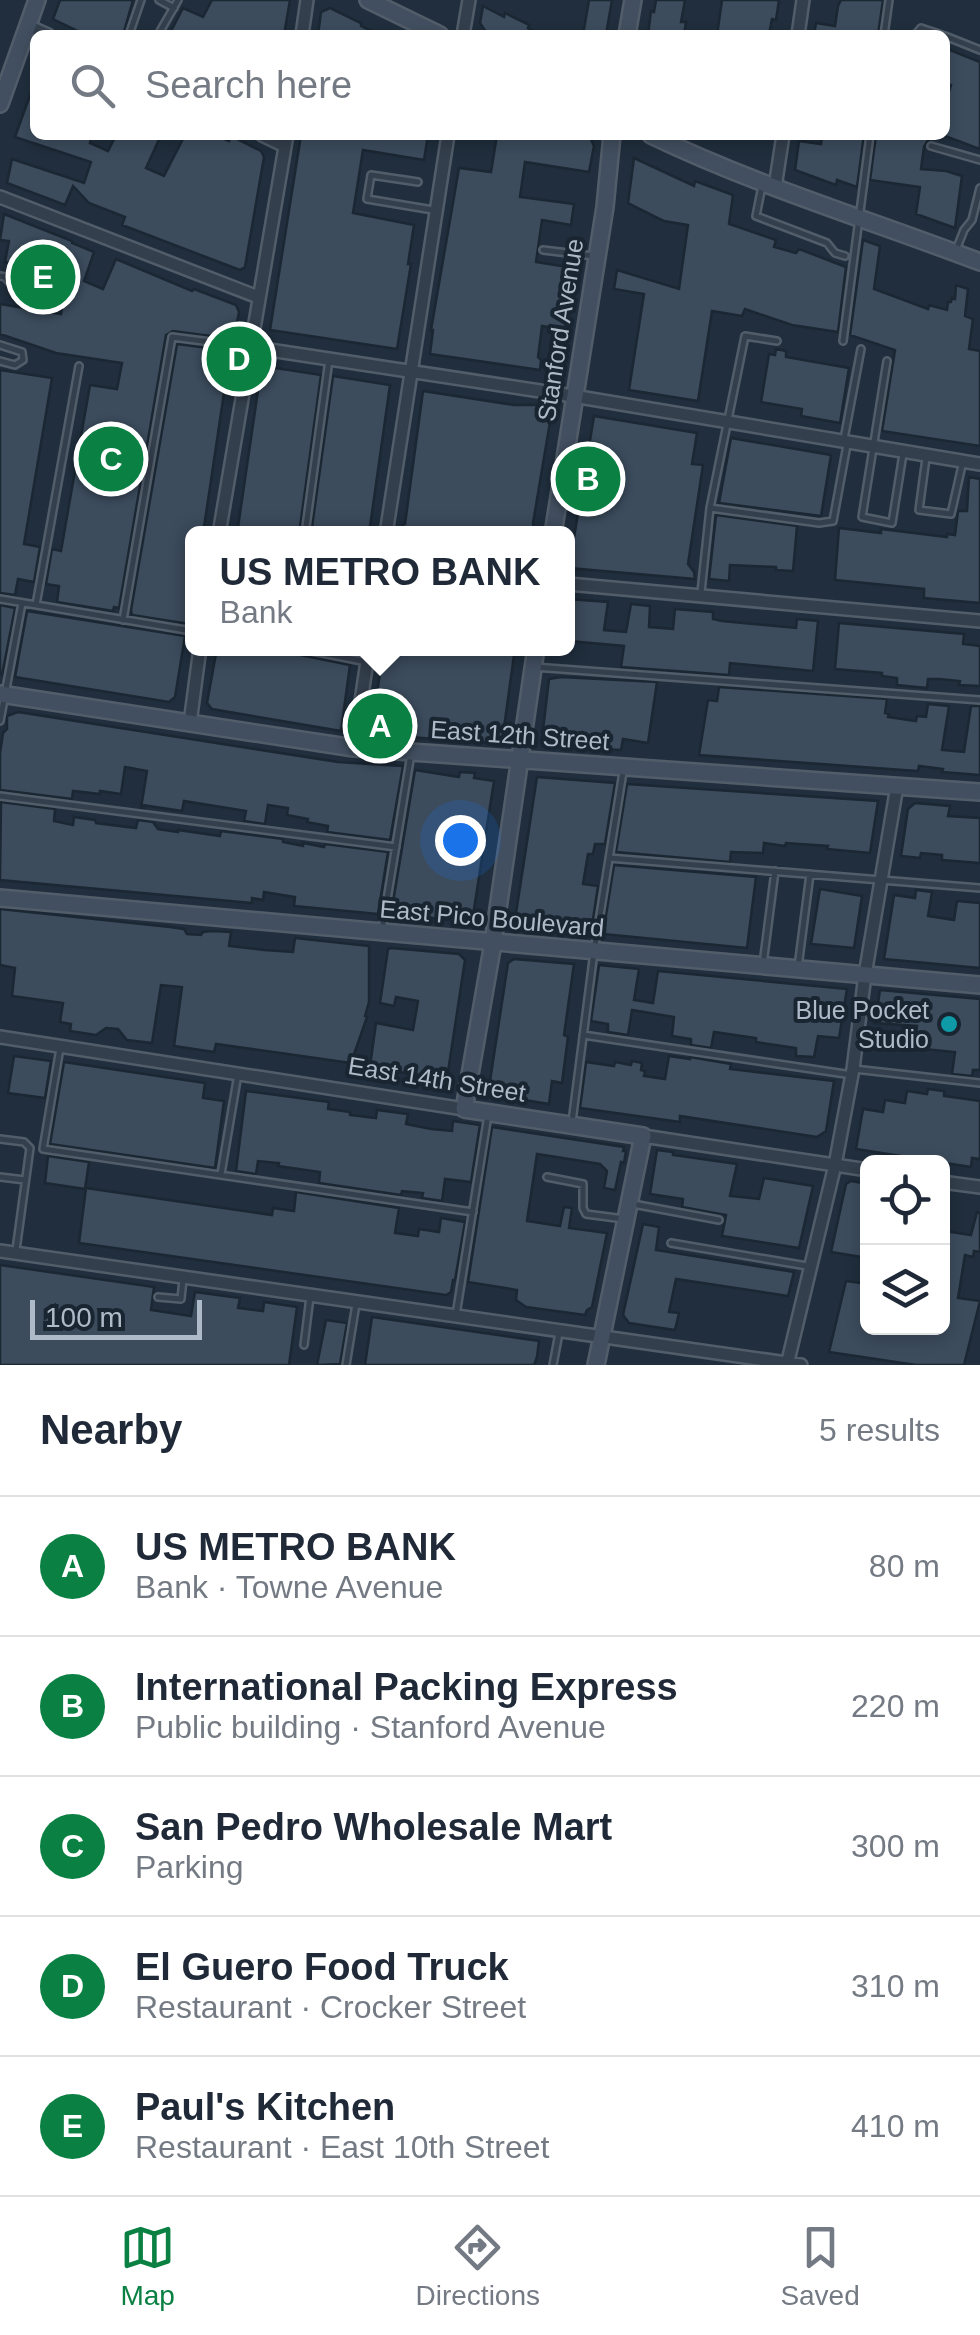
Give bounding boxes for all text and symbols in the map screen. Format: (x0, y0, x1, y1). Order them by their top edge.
search box (30, 30, 950, 140)
icon: search (65, 58, 120, 113)
text: Search here (145, 64, 352, 106)
street label: Stanford Avenue (532, 237, 588, 423)
pin: E (10, 240, 76, 314)
pin: D (206, 322, 272, 396)
pin: C (78, 422, 144, 496)
pin: B (556, 442, 620, 516)
popup (185, 526, 575, 656)
text: US METRO BANK (220, 551, 540, 593)
text: Bank (220, 594, 292, 630)
pin: A (348, 688, 412, 764)
street label: East 12th Street (430, 715, 610, 755)
your location (435, 815, 486, 866)
street label: East Pico Boulevard (379, 894, 605, 942)
place label: Blue Pocket Studio (796, 996, 929, 1053)
marker: Blue Pocket Studio (938, 1013, 960, 1035)
street label: East 14th Street (346, 1051, 528, 1107)
map controls (860, 1155, 950, 1335)
button: locate (860, 1155, 950, 1245)
button: layers (860, 1245, 950, 1335)
scale bar (30, 1295, 202, 1340)
text: 100 m (45, 1302, 123, 1333)
text: Nearby (40, 1406, 182, 1453)
text: 5 results (819, 1412, 940, 1448)
text: US METRO BANK (135, 1526, 456, 1568)
text: A (61, 1548, 84, 1584)
text: 80 m (869, 1548, 940, 1584)
text: Bank · Towne Avenue (135, 1569, 443, 1605)
text: International Packing Express (135, 1666, 678, 1708)
text: B (61, 1688, 84, 1724)
text: 220 m (851, 1688, 940, 1724)
text: Public building · Stanford Avenue (135, 1709, 606, 1745)
text: San Pedro Wholesale Mart (135, 1806, 612, 1848)
text: C (61, 1828, 84, 1864)
text: 300 m (851, 1828, 940, 1864)
text: Parking (135, 1849, 244, 1885)
text: El Guero Food Truck (135, 1946, 509, 1988)
text: D (61, 1968, 84, 2004)
text: 310 m (851, 1968, 940, 2004)
text: Restaurant · Crocker Street (135, 1989, 526, 2025)
text: Paul's Kitchen (135, 2086, 395, 2128)
text: E (62, 2108, 83, 2144)
text: 410 m (851, 2108, 940, 2144)
text: Restaurant · East 10th Street (135, 2129, 549, 2165)
tab: Map (120, 2220, 175, 2312)
tab: Directions (416, 2220, 540, 2312)
tab: Saved (780, 2220, 860, 2312)

